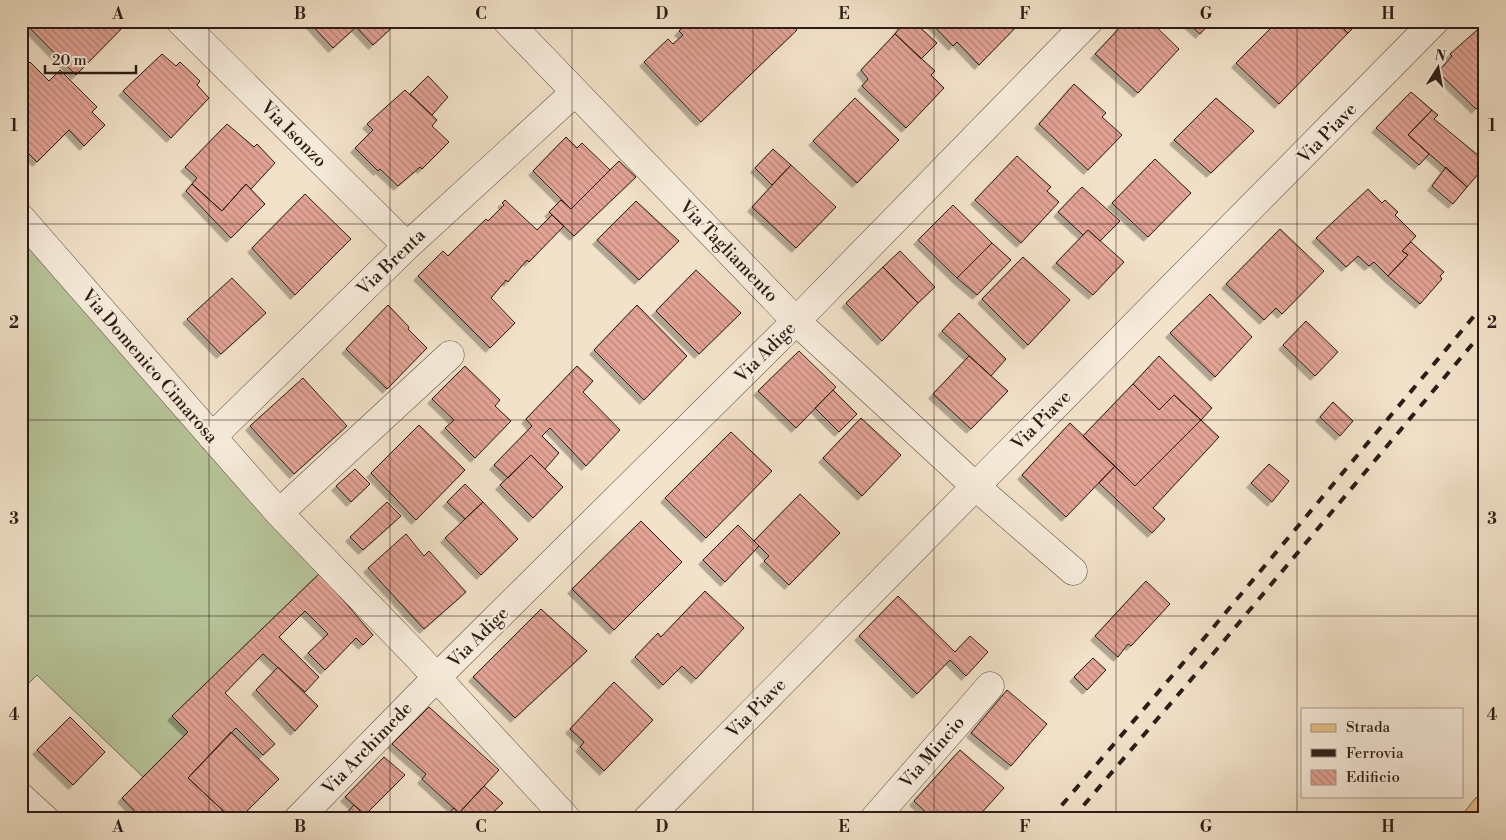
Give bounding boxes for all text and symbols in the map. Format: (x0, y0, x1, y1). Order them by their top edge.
text: A (111, 4, 124, 24)
text: B (294, 4, 306, 24)
text: C (475, 4, 487, 24)
text: D (656, 4, 669, 24)
text: E (838, 4, 850, 24)
text: F (1019, 4, 1031, 24)
text: G (1200, 4, 1213, 24)
text: H (1381, 4, 1395, 24)
scale bar (45, 42, 136, 74)
north arrow (1414, 42, 1464, 92)
text: N (1433, 46, 1447, 66)
text: 20 m (52, 51, 87, 70)
street label: Via Isonzo (255, 95, 332, 173)
street label: Via Piave (1292, 98, 1362, 169)
text: 1 (10, 116, 18, 136)
text: 1 (1488, 116, 1496, 136)
street label: Via Tagliamento (674, 195, 783, 307)
street label: Via Brenta (352, 223, 431, 301)
street label: Via Domenico Cimarosa (76, 284, 224, 449)
text: 2 (9, 313, 19, 333)
text: 2 (1487, 313, 1497, 333)
street label: Via Adige (729, 317, 801, 388)
street label: Via Piave (1006, 385, 1076, 456)
text: 3 (9, 509, 19, 529)
text: 3 (1487, 509, 1497, 529)
street label: Via Adige (442, 602, 514, 673)
street label: Via Piave (721, 673, 791, 744)
street label: Via Archimede (317, 697, 417, 800)
text: 4 (9, 705, 20, 725)
text: 4 (1487, 705, 1498, 725)
legend (1301, 708, 1464, 798)
street label: Via Mincio (894, 711, 970, 794)
text: Strada (1346, 718, 1390, 737)
text: Ferrovia (1346, 744, 1404, 763)
text: Edificio (1346, 768, 1400, 787)
text: A (111, 817, 124, 837)
text: B (294, 817, 306, 837)
text: C (475, 817, 487, 837)
text: D (656, 817, 669, 837)
text: E (838, 817, 850, 837)
text: F (1019, 817, 1031, 837)
text: G (1200, 817, 1213, 837)
text: H (1381, 817, 1395, 837)

